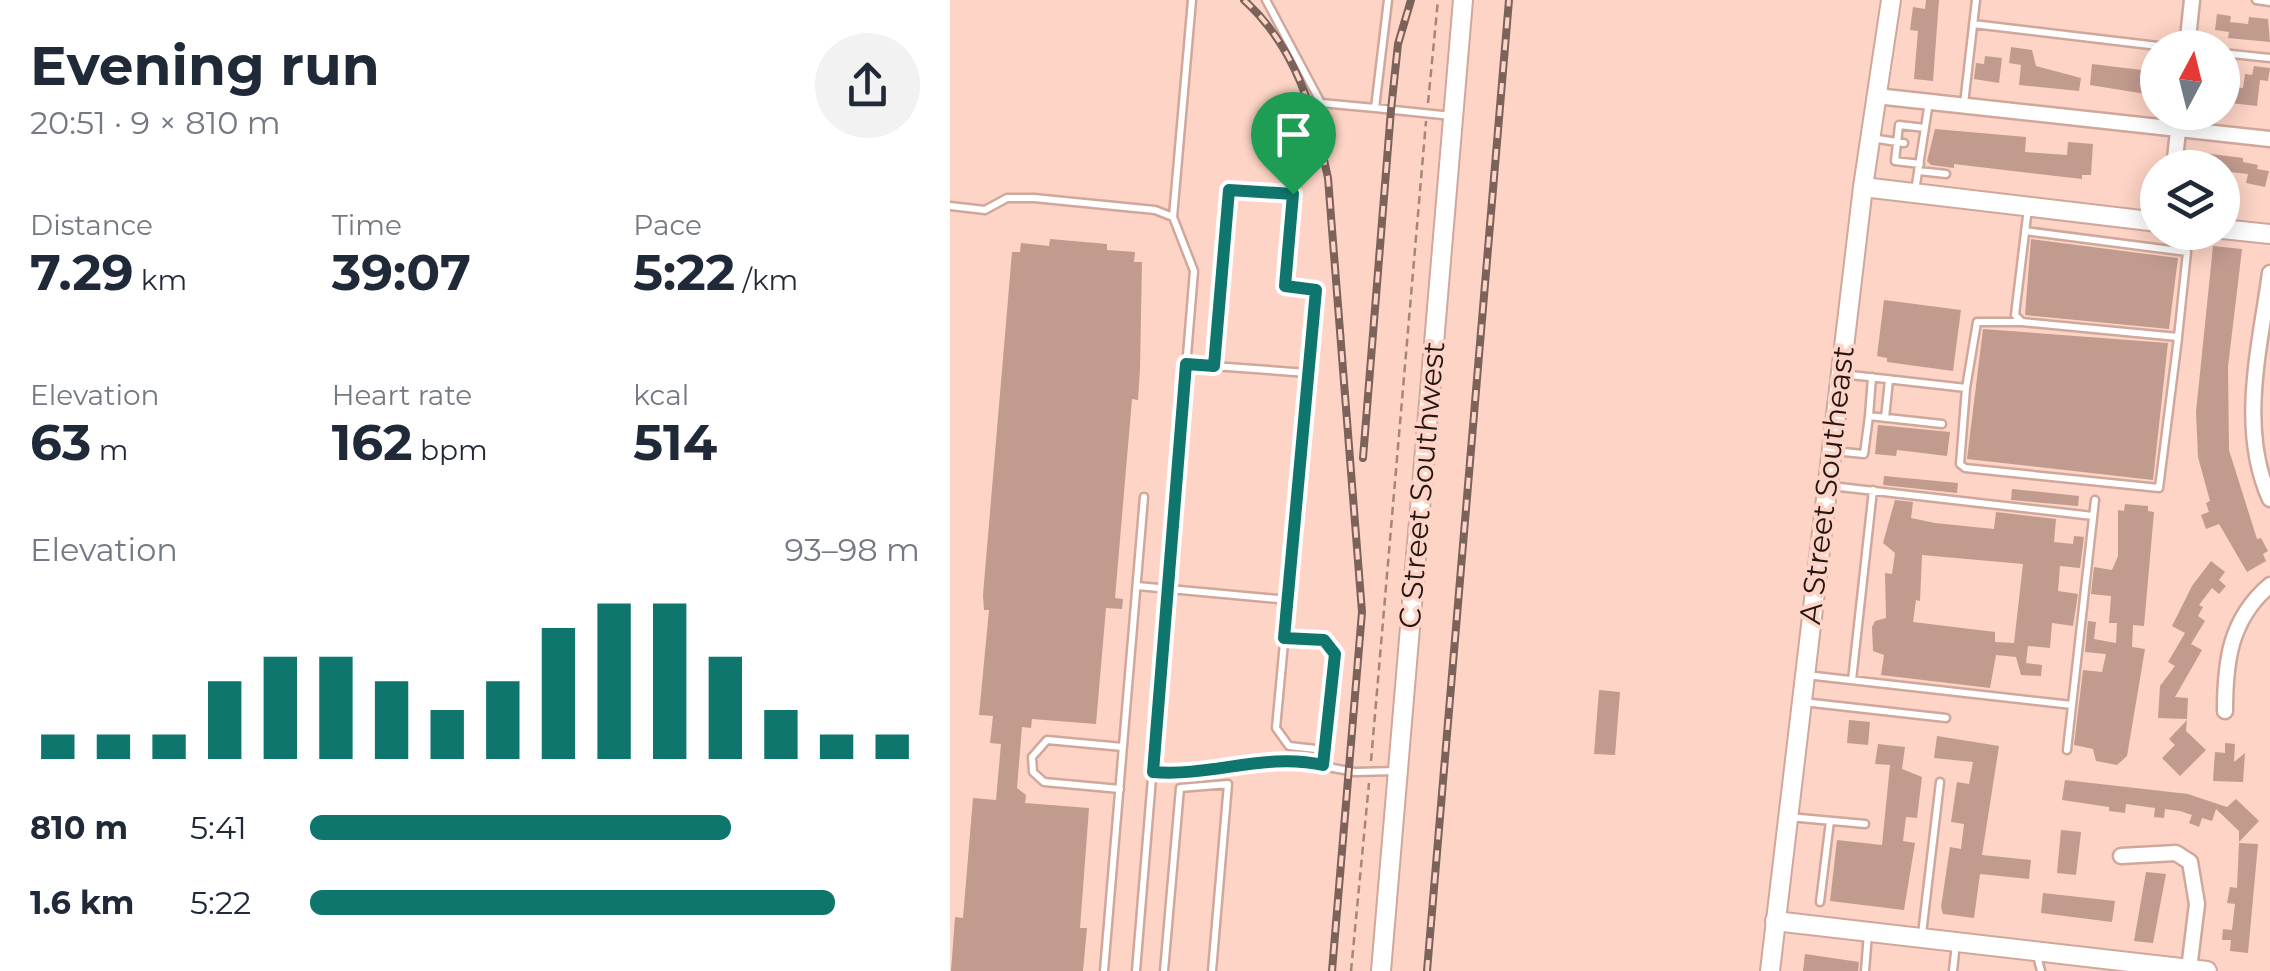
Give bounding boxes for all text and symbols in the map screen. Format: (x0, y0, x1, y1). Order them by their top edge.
north arrow (2140, 30, 2240, 130)
map controls (2140, 30, 2240, 250)
text: Evening run (30, 32, 380, 99)
button: share (815, 33, 920, 138)
pin (1251, 92, 1336, 195)
text: 20:51 · 9 × 810 m (30, 103, 281, 142)
icon: arrive (1266, 107, 1321, 162)
button: layers (2140, 150, 2240, 250)
text: Distance (30, 208, 153, 242)
text: Time (332, 208, 402, 242)
text: Pace (633, 208, 702, 242)
text: 7.29 (30, 242, 134, 303)
text: 39:07 (332, 242, 471, 303)
text: 5:22 (633, 242, 735, 303)
text: km (134, 263, 187, 297)
text: /km (735, 263, 798, 297)
street label: C Street Southwest (1391, 340, 1452, 630)
street label: A Street Southeast (1791, 344, 1862, 626)
text: Elevation (30, 378, 159, 412)
text: Heart rate (332, 378, 472, 412)
text: kcal (633, 378, 689, 412)
text: 63 (30, 412, 91, 473)
text: 162 (332, 412, 413, 473)
text: 514 (633, 412, 717, 473)
text: m (91, 433, 129, 467)
text: bpm (413, 433, 488, 467)
text: Elevation (30, 530, 178, 569)
text: 93–98 m (785, 530, 920, 569)
text: 810 m (30, 808, 128, 847)
text: 5:41 (190, 808, 247, 847)
text: 1.6 km (30, 883, 134, 922)
text: 5:22 (190, 883, 251, 922)

